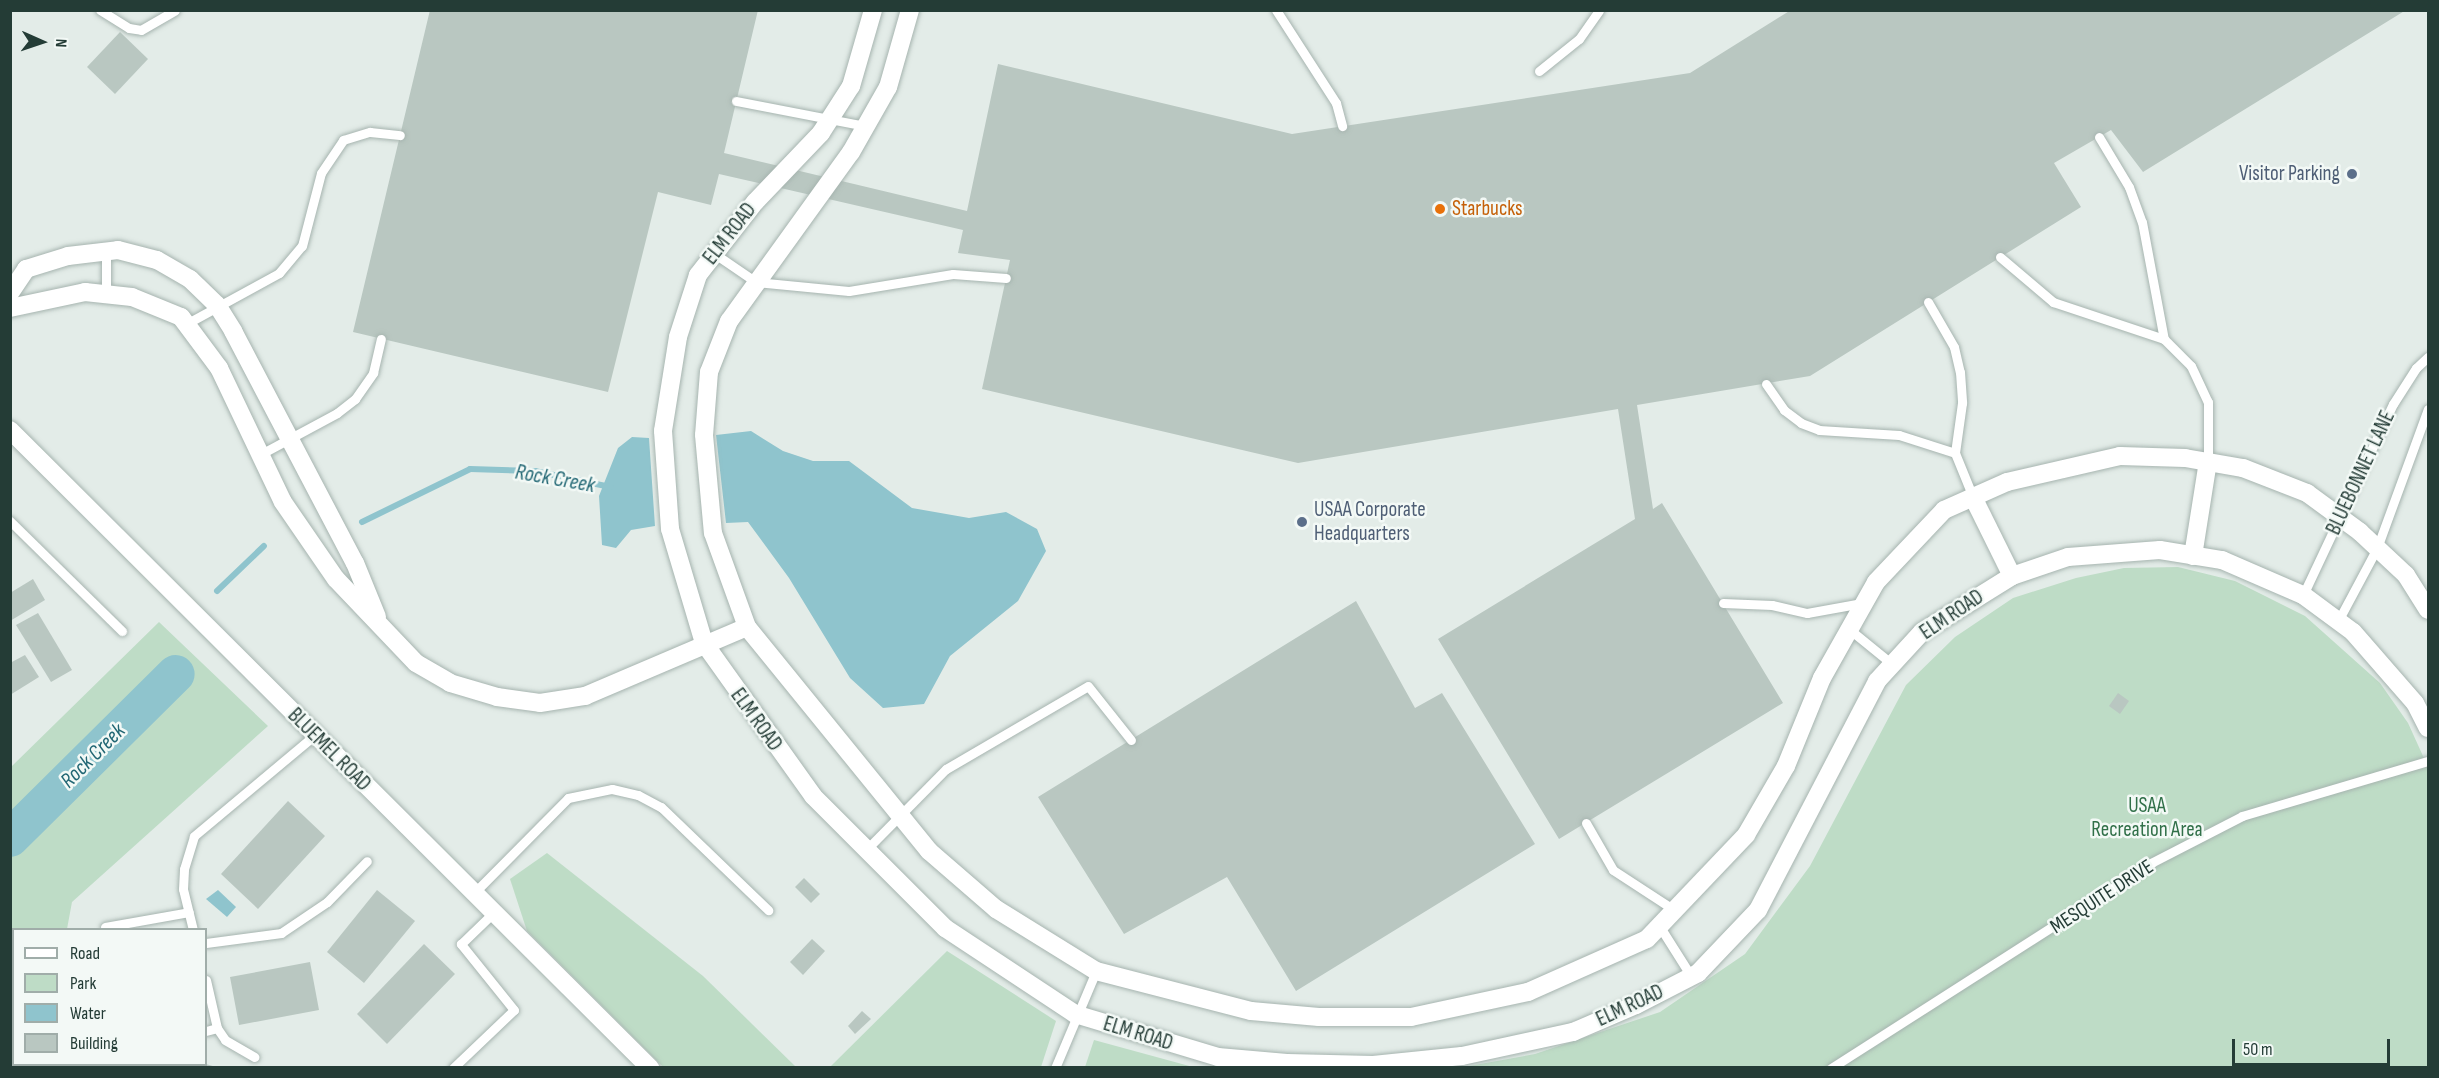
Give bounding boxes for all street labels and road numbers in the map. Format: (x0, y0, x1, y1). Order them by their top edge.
street label: ELM ROAD (698, 198, 762, 270)
street label: BLUEBONNET LANE (2321, 407, 2401, 539)
street label: ELM ROAD (1915, 585, 1989, 645)
street label: ELM ROAD (725, 684, 787, 756)
street label: BLUEMEL ROAD (282, 703, 376, 797)
street label: MESQUITE DRIVE (2046, 854, 2158, 940)
street label: ELM ROAD (1592, 980, 1668, 1032)
street label: ELM ROAD (1100, 1012, 1176, 1056)

